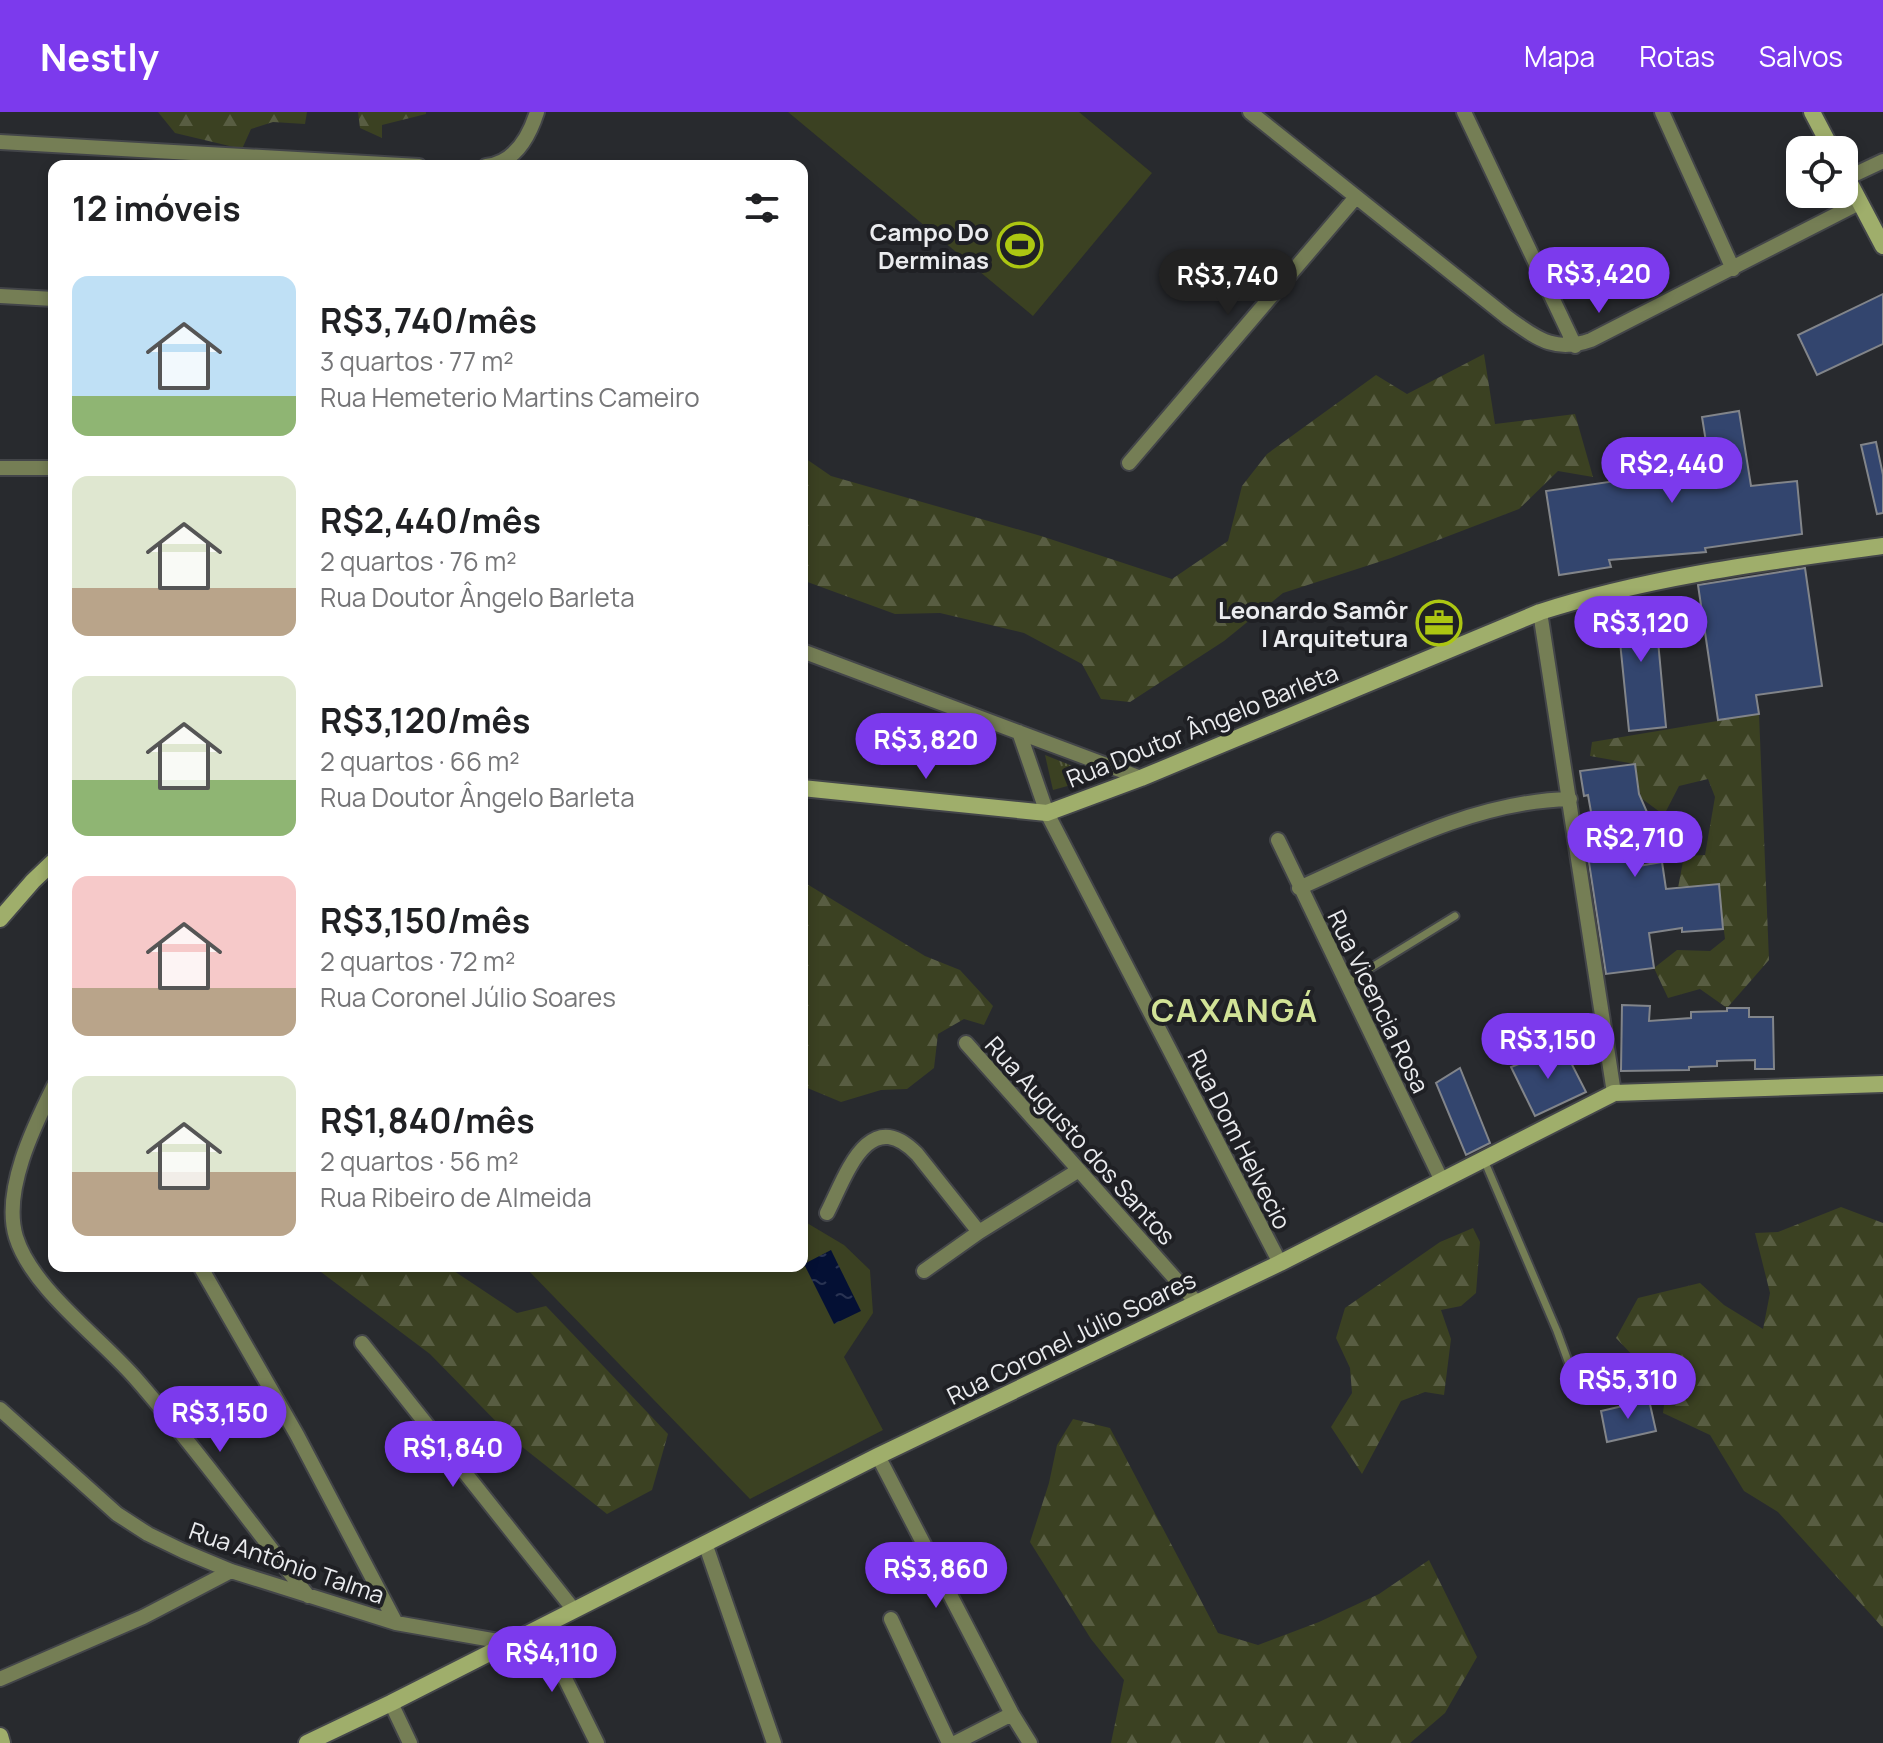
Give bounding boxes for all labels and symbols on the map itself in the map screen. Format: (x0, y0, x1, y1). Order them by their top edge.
place label: Campo Do Derminas (870, 215, 989, 276)
sports icon: Campo Do Derminas (996, 221, 1044, 269)
pin: R$3,420 (1525, 247, 1673, 315)
pin: R$3,740 (1154, 249, 1302, 317)
pin: R$2,440 (1598, 437, 1746, 505)
place label: Leonardo Samôr | Arquitetura (1218, 593, 1408, 654)
pin: R$3,120 (1567, 596, 1715, 664)
office icon: Leonardo Samôr | Arquitetura (1415, 599, 1463, 647)
street label: Rua Doutor Ângelo Barleta (1061, 655, 1343, 795)
pin: R$3,820 (852, 713, 1000, 781)
pin: R$2,710 (1561, 811, 1709, 879)
street label: Rua Vicencia Rosa (1320, 904, 1438, 1098)
district label: CAXANGÁ (1151, 988, 1319, 1032)
pin: R$3,150 (1474, 1013, 1622, 1081)
street label: Rua Augusto dos Santos (978, 1029, 1184, 1251)
street label: Rua Dom Helvecio (1180, 1044, 1300, 1234)
street label: Rua Coronel Júlio Soares (941, 1262, 1201, 1412)
pin: R$5,310 (1554, 1353, 1702, 1421)
pin: R$3,150 (146, 1386, 294, 1454)
pin: R$1,840 (379, 1421, 527, 1489)
street label: Rua Antônio Talma (185, 1513, 389, 1611)
pin: R$3,860 (862, 1542, 1010, 1610)
pin: R$4,110 (478, 1626, 626, 1694)

